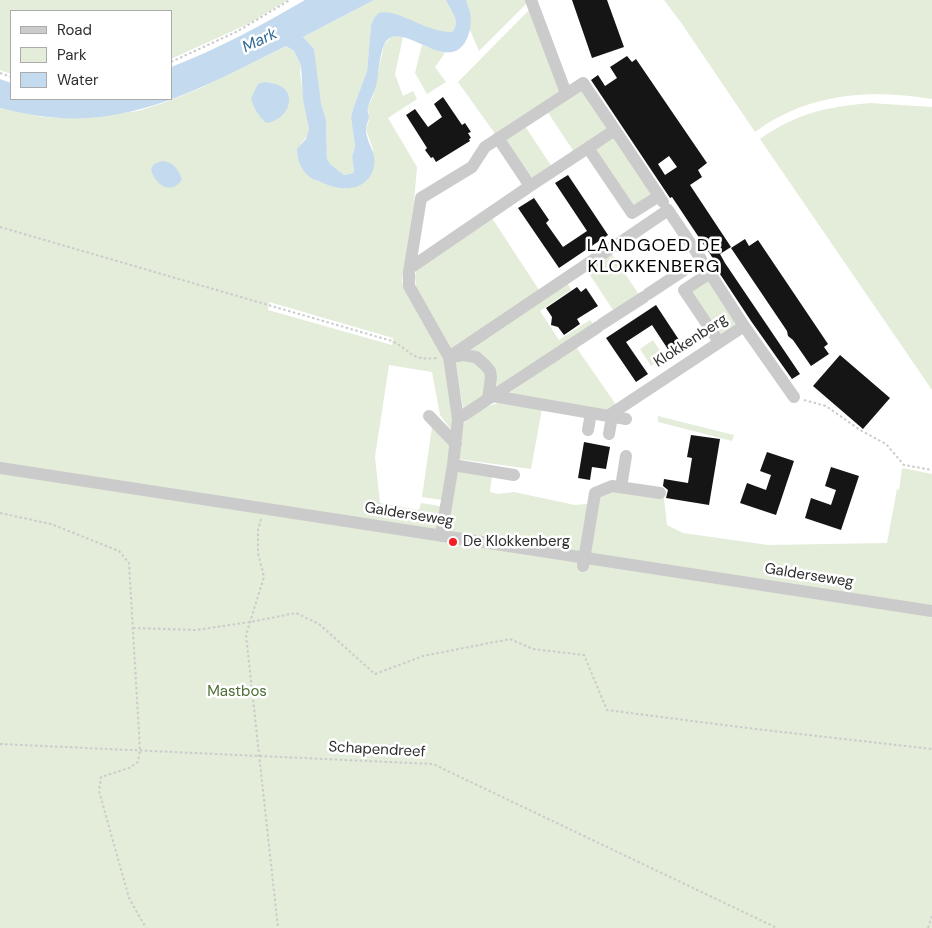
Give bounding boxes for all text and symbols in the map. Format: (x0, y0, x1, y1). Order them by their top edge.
legend (10, 10, 172, 100)
text: Road (57, 20, 92, 40)
water label: Mark (239, 25, 281, 57)
text: Park (57, 45, 87, 65)
text: Water (57, 70, 98, 90)
district label: LANDGOED DE KLOKKENBERG (585, 235, 723, 278)
street label: Klokkenberg (651, 310, 731, 372)
street label: Galderseweg (363, 499, 455, 531)
place label: De Klokkenberg (463, 533, 570, 551)
marker: De Klokkenberg (447, 536, 459, 548)
street label: Galderseweg (763, 560, 855, 592)
park label: Mastbos (207, 683, 267, 701)
street label: Schapendreef (328, 738, 426, 762)

